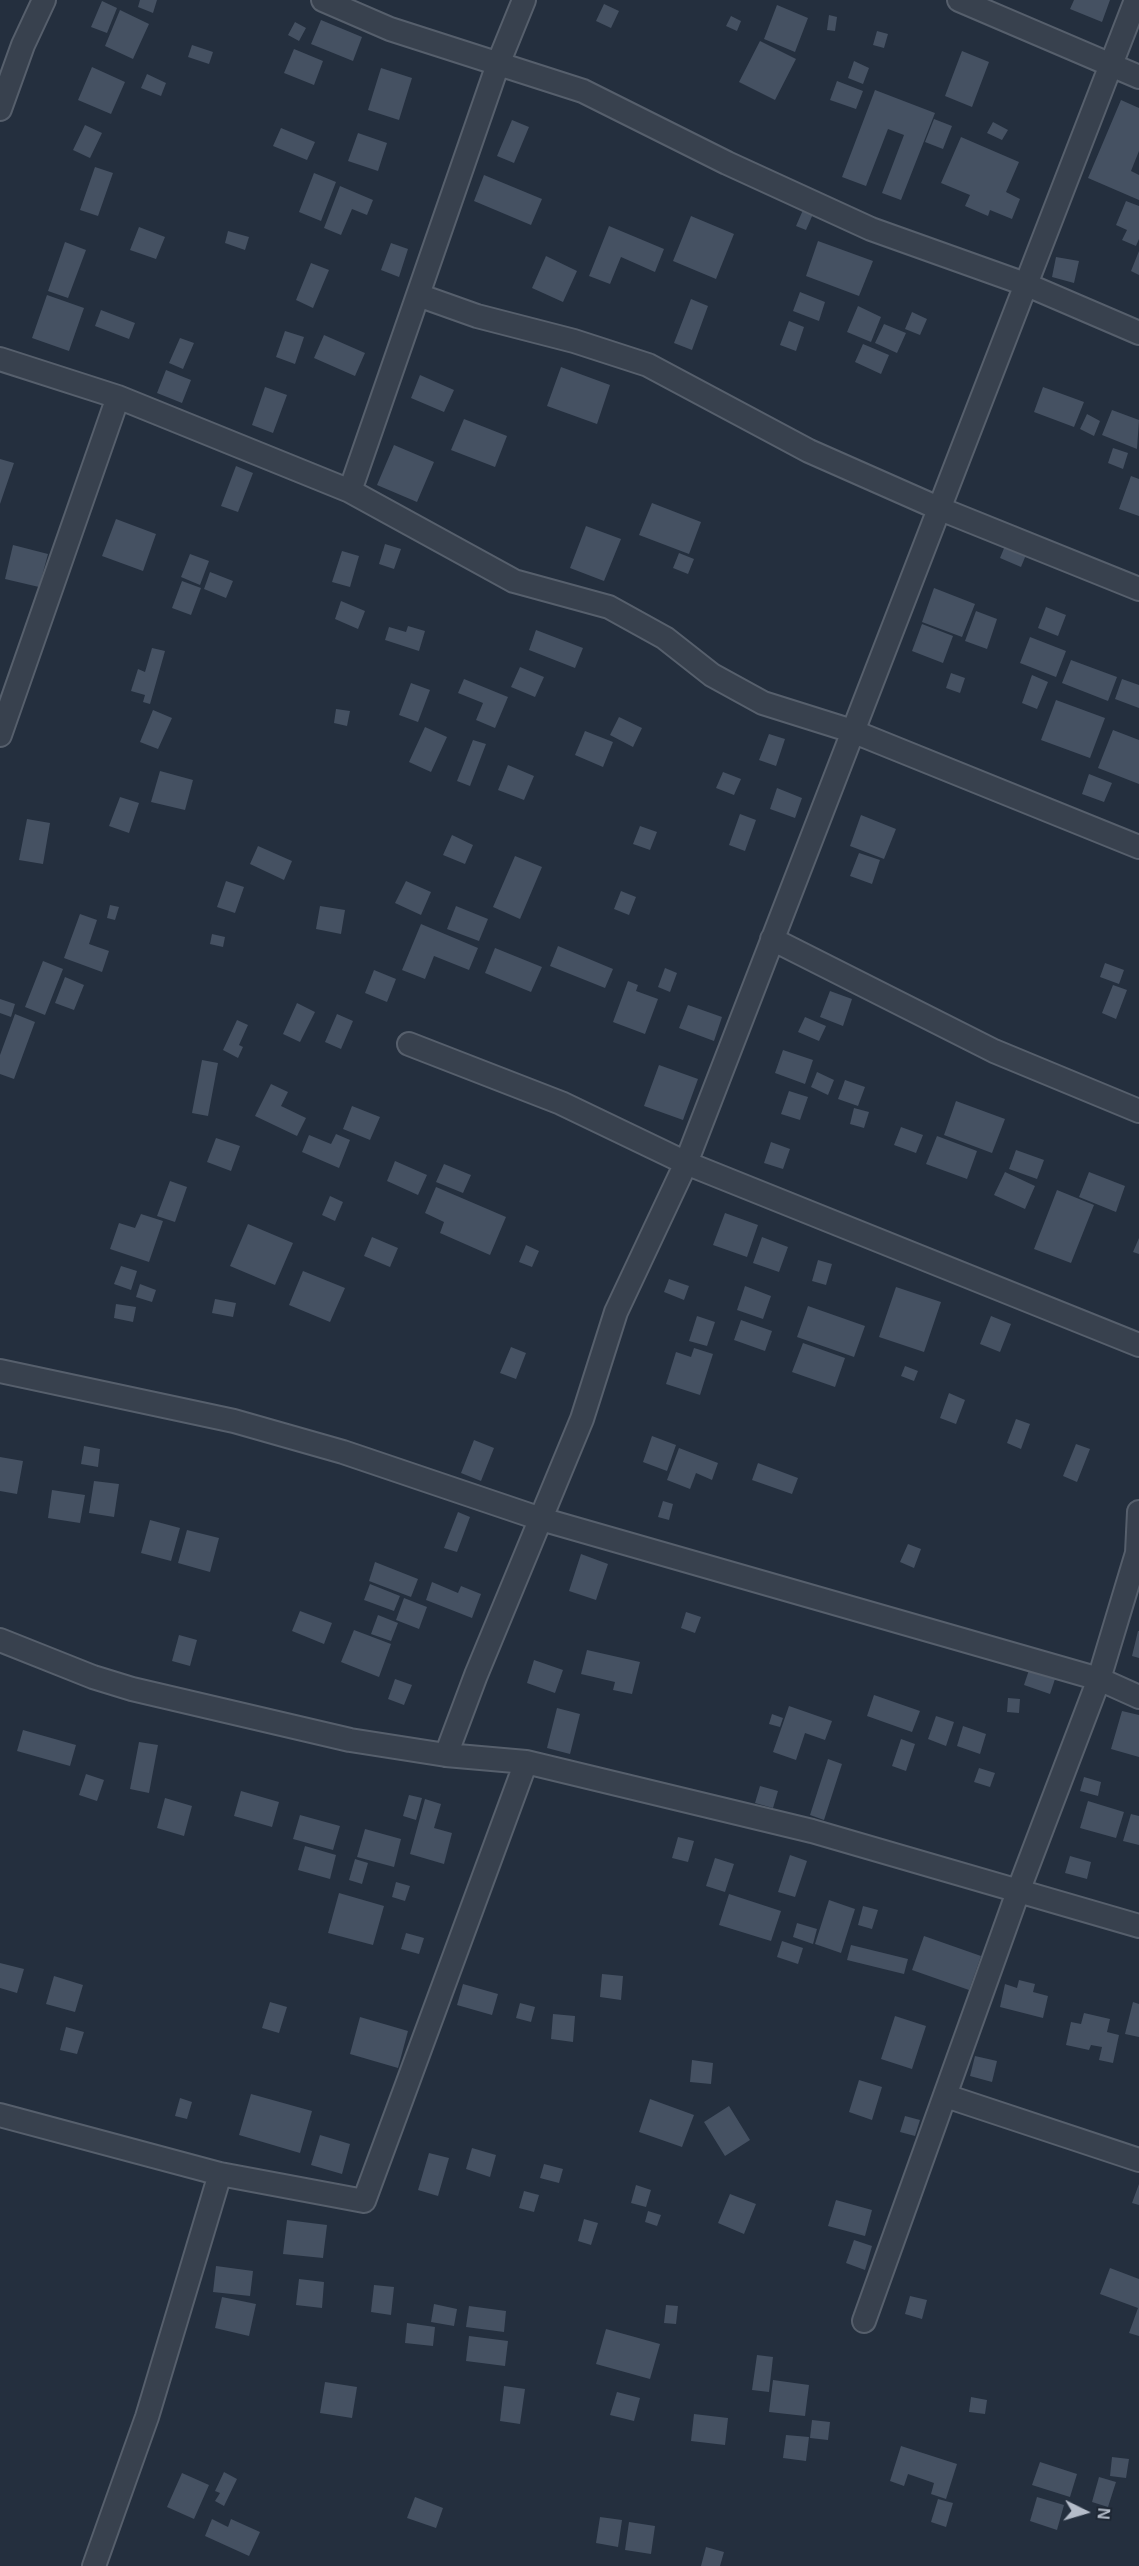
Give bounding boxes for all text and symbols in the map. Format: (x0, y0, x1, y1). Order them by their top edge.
north arrow (1055, 2482, 1115, 2542)
text: N (1094, 2507, 1112, 2520)

